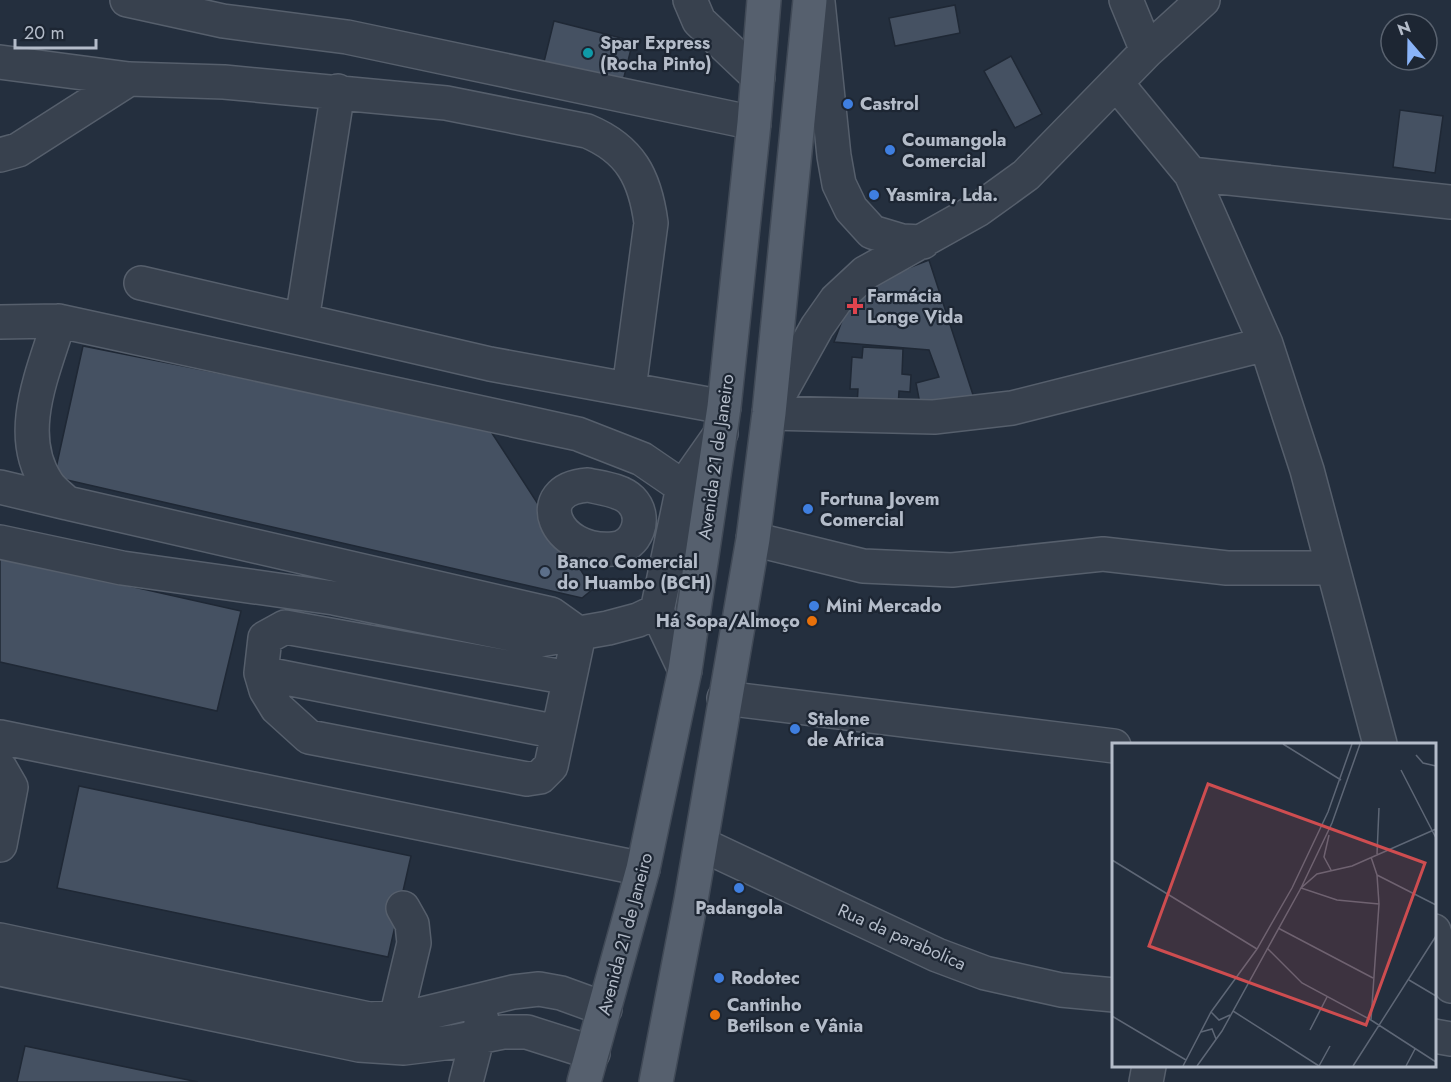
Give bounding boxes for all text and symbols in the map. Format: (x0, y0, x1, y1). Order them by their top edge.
scale bar (15, 12, 96, 50)
north arrow (1379, 12, 1439, 72)
text: N (1394, 15, 1414, 41)
text: 20 m (24, 20, 64, 46)
place label: Spar Express (Rocha Pinto) (600, 30, 712, 77)
marker: Spar Express (Rocha Pinto) (581, 46, 595, 60)
place label: Castrol (860, 91, 919, 117)
marker: Castrol (841, 97, 855, 111)
place label: Coumangola Comercial (902, 127, 1007, 174)
marker: Coumangola Comercial (883, 143, 897, 157)
place label: Yasmira, Lda. (885, 182, 998, 208)
marker: Yasmira, Lda. (867, 188, 881, 202)
place label: Farmácia Longe Vida (867, 283, 963, 330)
marker: Farmácia Longe Vida (848, 299, 862, 313)
street label: Avenida 21 de Janeiro (691, 372, 741, 542)
place label: Fortuna Jovem Comercial (820, 486, 940, 533)
marker: Fortuna Jovem Comercial (801, 502, 815, 516)
place label: Banco Comercial do Huambo (BCH) (557, 549, 711, 596)
marker: Banco Comercial do Huambo (BCH) (538, 565, 552, 579)
place label: Mini Mercado (826, 593, 942, 619)
marker: Mini Mercado (807, 599, 821, 613)
place label: Há Sopa/Almoço (656, 608, 800, 634)
marker: Há Sopa/Almoço (805, 614, 819, 628)
place label: Stalone de Africa (807, 706, 884, 753)
marker: Stalone de Africa (788, 722, 802, 736)
inset map (1112, 743, 1436, 1067)
street label: Avenida 21 de Janeiro (591, 850, 659, 1018)
marker: Padangola (732, 881, 746, 895)
place label: Padangola (695, 895, 783, 921)
street label: Rua da parabolica (834, 897, 970, 977)
place label: Rodotec (731, 965, 800, 991)
marker: Rodotec (712, 971, 726, 985)
place label: Cantinho Betilson e Vânia (727, 992, 863, 1039)
marker: Cantinho Betilson e Vânia (708, 1008, 722, 1022)

